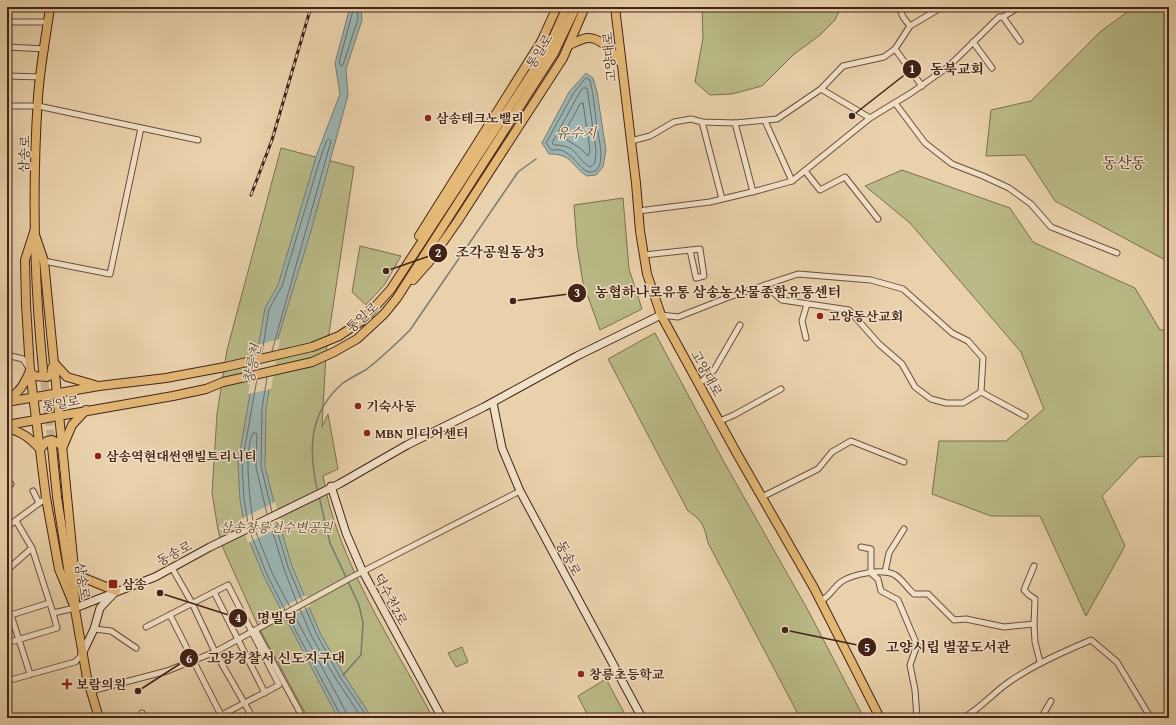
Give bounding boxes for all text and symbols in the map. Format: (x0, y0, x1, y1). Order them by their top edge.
street label: 통일로 (522, 30, 557, 72)
street label: 고양대로 (598, 31, 621, 83)
callout: 동북교회 (902, 56, 992, 82)
text: 동북교회 (930, 59, 984, 79)
text: 1 (909, 60, 915, 77)
place label: 삼송테크노밸리 (436, 109, 524, 128)
marker: 삼송테크노밸리 (423, 113, 433, 123)
water label: 유수지 (556, 123, 598, 143)
street label: 삼송로 (14, 134, 35, 173)
district label: 동산동 (1102, 152, 1146, 173)
callout: 조각공원동상3 (428, 240, 552, 266)
text: 조각공원동상3 (456, 242, 544, 262)
text: 2 (435, 244, 441, 261)
callout: 농협하나로유통 삼송농산물종합유통센터 (567, 280, 850, 306)
text: 농협하나로유통 삼송농산물종합유통센터 (595, 282, 841, 302)
text: 3 (574, 284, 580, 301)
street label: 통일로 (342, 297, 383, 337)
place label: 고양동산교회 (828, 307, 903, 326)
marker: 고양동산교회 (815, 311, 825, 321)
water label: 창릉천 (238, 341, 266, 386)
street label: 고양대로 (686, 347, 727, 400)
street label: 통일로 (41, 391, 82, 416)
place label: 기숙사동 (366, 397, 417, 416)
marker: 기숙사동 (353, 401, 363, 411)
place label: MBN 미디어센터 (375, 424, 469, 443)
marker: MBN 미디어센터 (362, 428, 372, 438)
place label: 삼송역현대썬앤빌트리니티 (106, 447, 257, 466)
marker: 삼송역현대썬앤빌트리니티 (93, 451, 103, 461)
park label: 삼송창릉천수변공원 (219, 518, 334, 537)
street label: 동송로 (153, 536, 196, 571)
street label: 동송로 (551, 537, 586, 580)
street label: 삼송로 (70, 561, 95, 602)
street label: 덕수천2로 (369, 570, 412, 629)
place label: 삼송 (122, 575, 148, 594)
marker: 삼송 (107, 578, 119, 590)
callout: 명빌딩 (228, 605, 305, 631)
text: 명빌딩 (257, 608, 297, 628)
text: 4 (235, 609, 241, 626)
callout: 고양시립 별꿈도서관 (857, 634, 1018, 660)
text: 고양시립 별꿈도서관 (886, 637, 1011, 657)
text: 5 (864, 639, 870, 656)
callout: 고양경찰서 신도지구대 (179, 645, 353, 671)
text: 고양경찰서 신도지구대 (207, 648, 345, 668)
text: 6 (186, 650, 192, 667)
place label: 창릉초등학교 (589, 665, 665, 684)
marker: 창릉초등학교 (576, 669, 586, 679)
place label: 보람의원 (76, 675, 126, 694)
marker: 보람의원 (61, 678, 73, 690)

